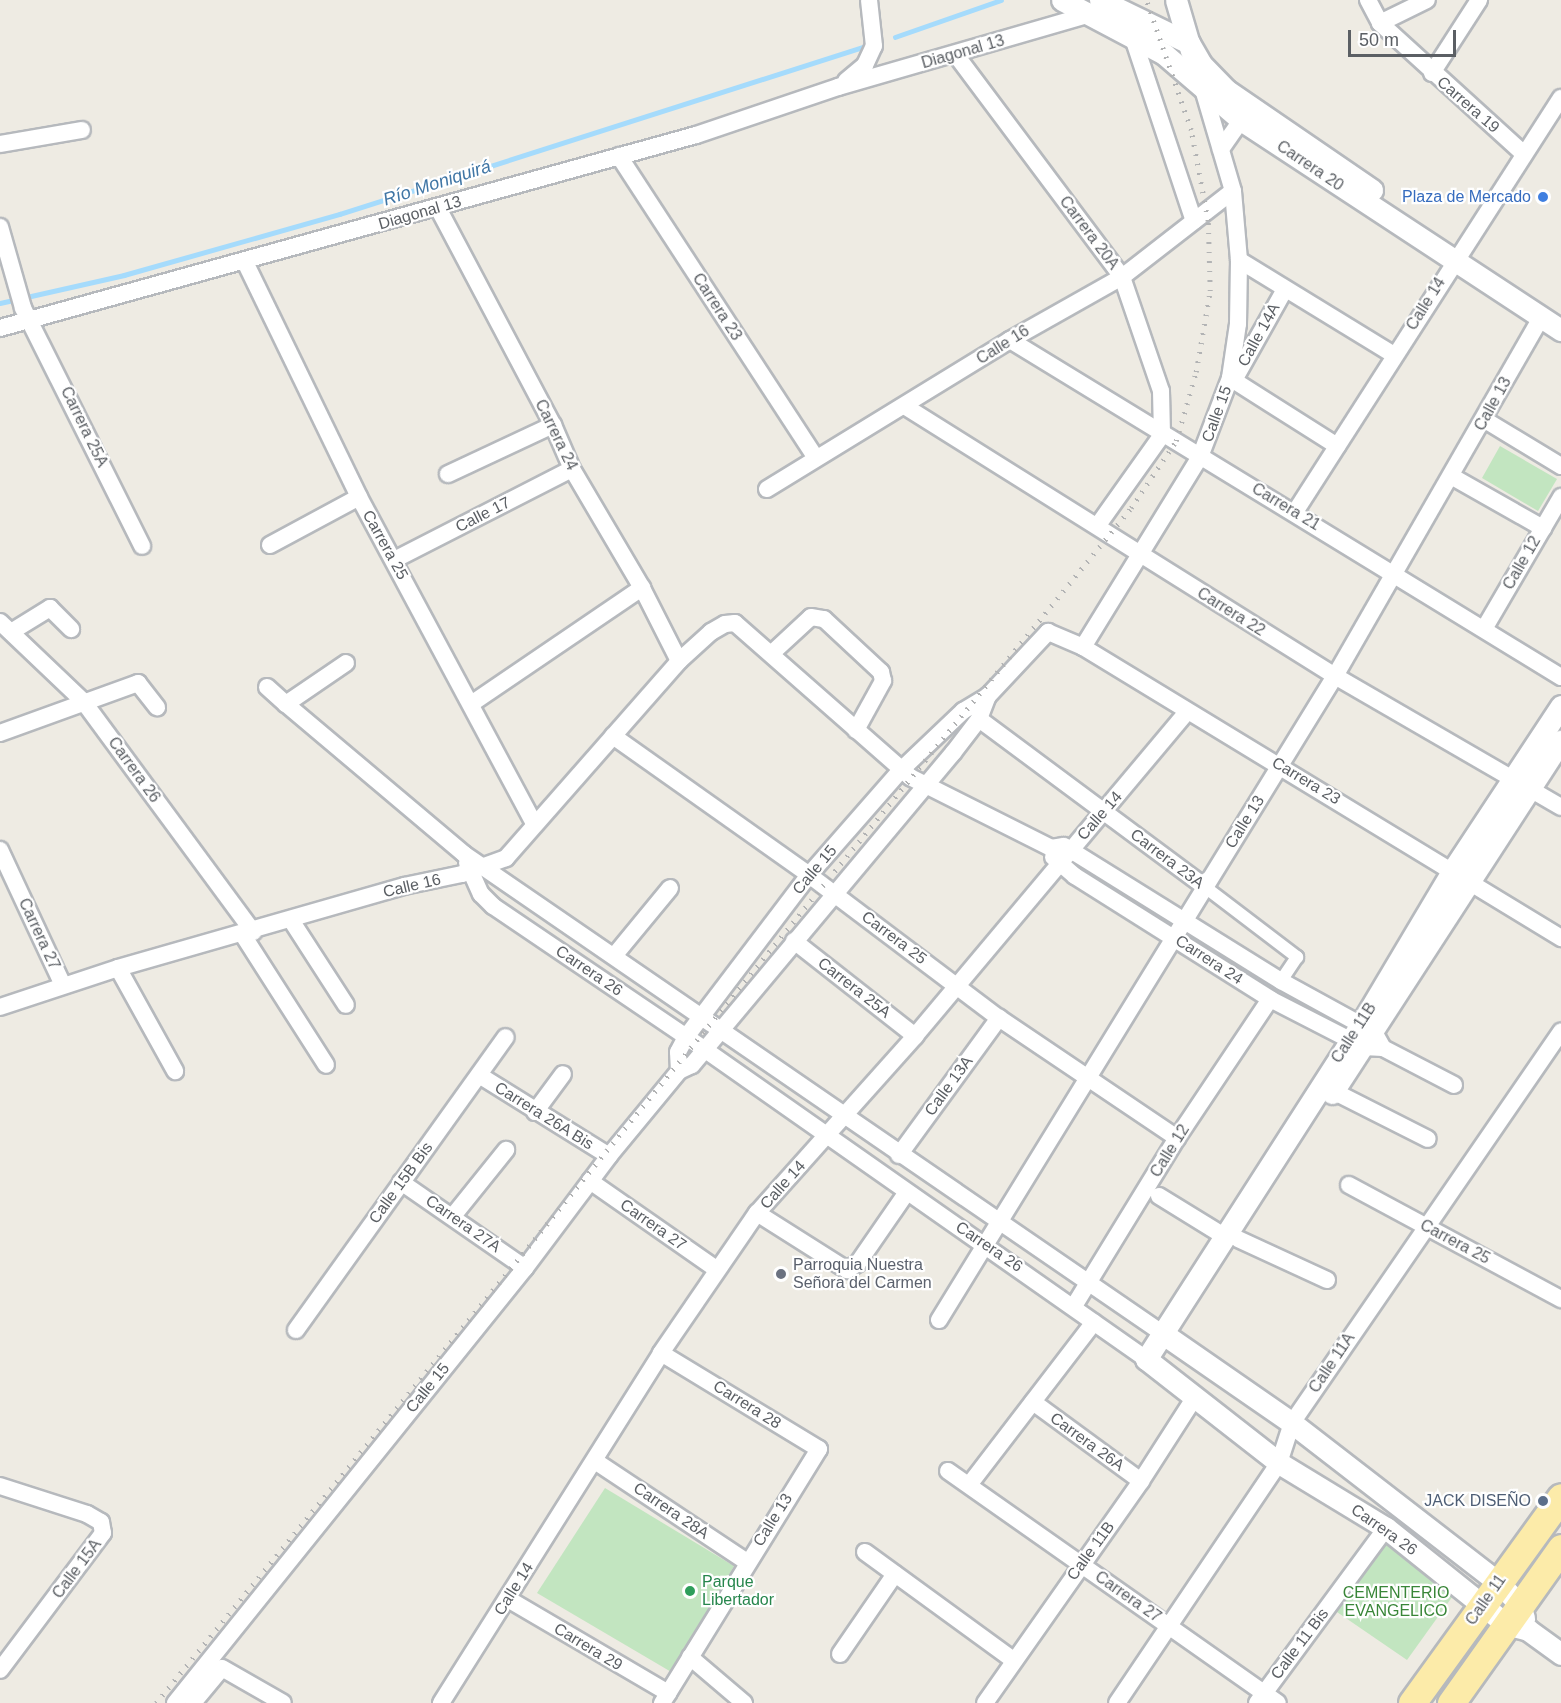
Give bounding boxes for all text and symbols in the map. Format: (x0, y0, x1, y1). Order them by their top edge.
scale bar (1351, 18, 1459, 56)
text: 50 m (1359, 30, 1399, 50)
street label: Diagonal 13 (919, 31, 1007, 73)
street label: Carrera 19 (1433, 73, 1503, 137)
street label: Carrera 20 (1273, 137, 1347, 195)
water label: Río Moniquirá (380, 155, 494, 211)
place label: Plaza de Mercado (1402, 187, 1531, 207)
marker: Plaza de Mercado (1536, 190, 1550, 204)
street label: Diagonal 13 (376, 192, 464, 234)
street label: Carrera 20A (1055, 192, 1123, 274)
street label: Carrera 23 (688, 270, 746, 344)
street label: Calle 14 (1402, 274, 1450, 334)
street label: Calle 14A (1234, 300, 1284, 370)
street label: Calle 16 (973, 321, 1033, 369)
street label: Calle 13 (1470, 374, 1516, 434)
street label: Calle 15 (1198, 383, 1236, 445)
street label: Carrera 25A (56, 384, 112, 470)
street label: Carrera 24 (531, 396, 581, 474)
street label: Carrera 21 (1248, 479, 1324, 535)
street label: Calle 17 (452, 493, 514, 537)
street label: Carrera 25 (358, 507, 412, 583)
street label: Calle 12 (1499, 533, 1545, 593)
street label: Carrera 22 (1193, 584, 1269, 640)
street label: Carrera 26 (104, 733, 164, 807)
street label: Carrera 23 (1268, 753, 1344, 809)
street label: Calle 14 (1073, 788, 1127, 844)
street label: Calle 13 (1221, 792, 1269, 852)
street label: Carrera 23A (1126, 825, 1208, 893)
street label: Calle 15 (789, 841, 841, 899)
street label: Calle 16 (381, 870, 443, 902)
street label: Carrera 27 (14, 895, 64, 973)
street label: Carrera 25 (858, 907, 930, 969)
street label: Carrera 24 (1172, 931, 1246, 989)
street label: Carrera 26 (552, 942, 626, 1000)
street label: Carrera 25A (814, 954, 894, 1022)
street label: Calle 11B (1327, 999, 1381, 1067)
street label: Calle 13A (921, 1052, 977, 1120)
street label: Carrera 26A Bis (491, 1078, 597, 1154)
street label: Calle 12 (1146, 1121, 1194, 1181)
street label: Calle 15B Bis (365, 1139, 437, 1227)
street label: Calle 14 (756, 1157, 810, 1213)
street label: Carrera 27A (422, 1191, 504, 1257)
street label: Carrera 27 (616, 1195, 690, 1255)
street label: Carrera 25 (1417, 1216, 1493, 1268)
street label: Carrera 26 (952, 1218, 1026, 1276)
place label: Parroquia Nuestra Señora del Carmen (793, 1255, 932, 1293)
marker: Parroquia Nuestra Señora del Carmen (774, 1267, 788, 1281)
street label: Calle 11A (1305, 1329, 1359, 1397)
street label: Calle 15 (402, 1359, 454, 1417)
street label: Carrera 28 (709, 1377, 785, 1433)
street label: Carrera 26A (1046, 1409, 1128, 1475)
street label: Carrera 28A (630, 1479, 712, 1543)
street label: Calle 13 (749, 1490, 797, 1550)
place label: JACK DISEÑO (1424, 1491, 1531, 1511)
marker: JACK DISEÑO (1536, 1494, 1550, 1508)
street label: Carrera 26 (1347, 1500, 1421, 1560)
street label: Calle 11B (1063, 1518, 1119, 1584)
street label: Calle 15A (48, 1536, 106, 1602)
street label: Calle 14 (490, 1559, 538, 1619)
street label: Carrera 27 (1091, 1567, 1165, 1627)
street label: Calle 11 (1462, 1571, 1510, 1629)
place label: Parque Libertador (702, 1572, 774, 1610)
park label: CEMENTERIO EVANGELICO (1343, 1583, 1449, 1621)
marker: Parque Libertador (683, 1584, 697, 1598)
street label: Calle 11 Bis (1267, 1605, 1333, 1683)
street label: Carrera 29 (550, 1619, 626, 1675)

